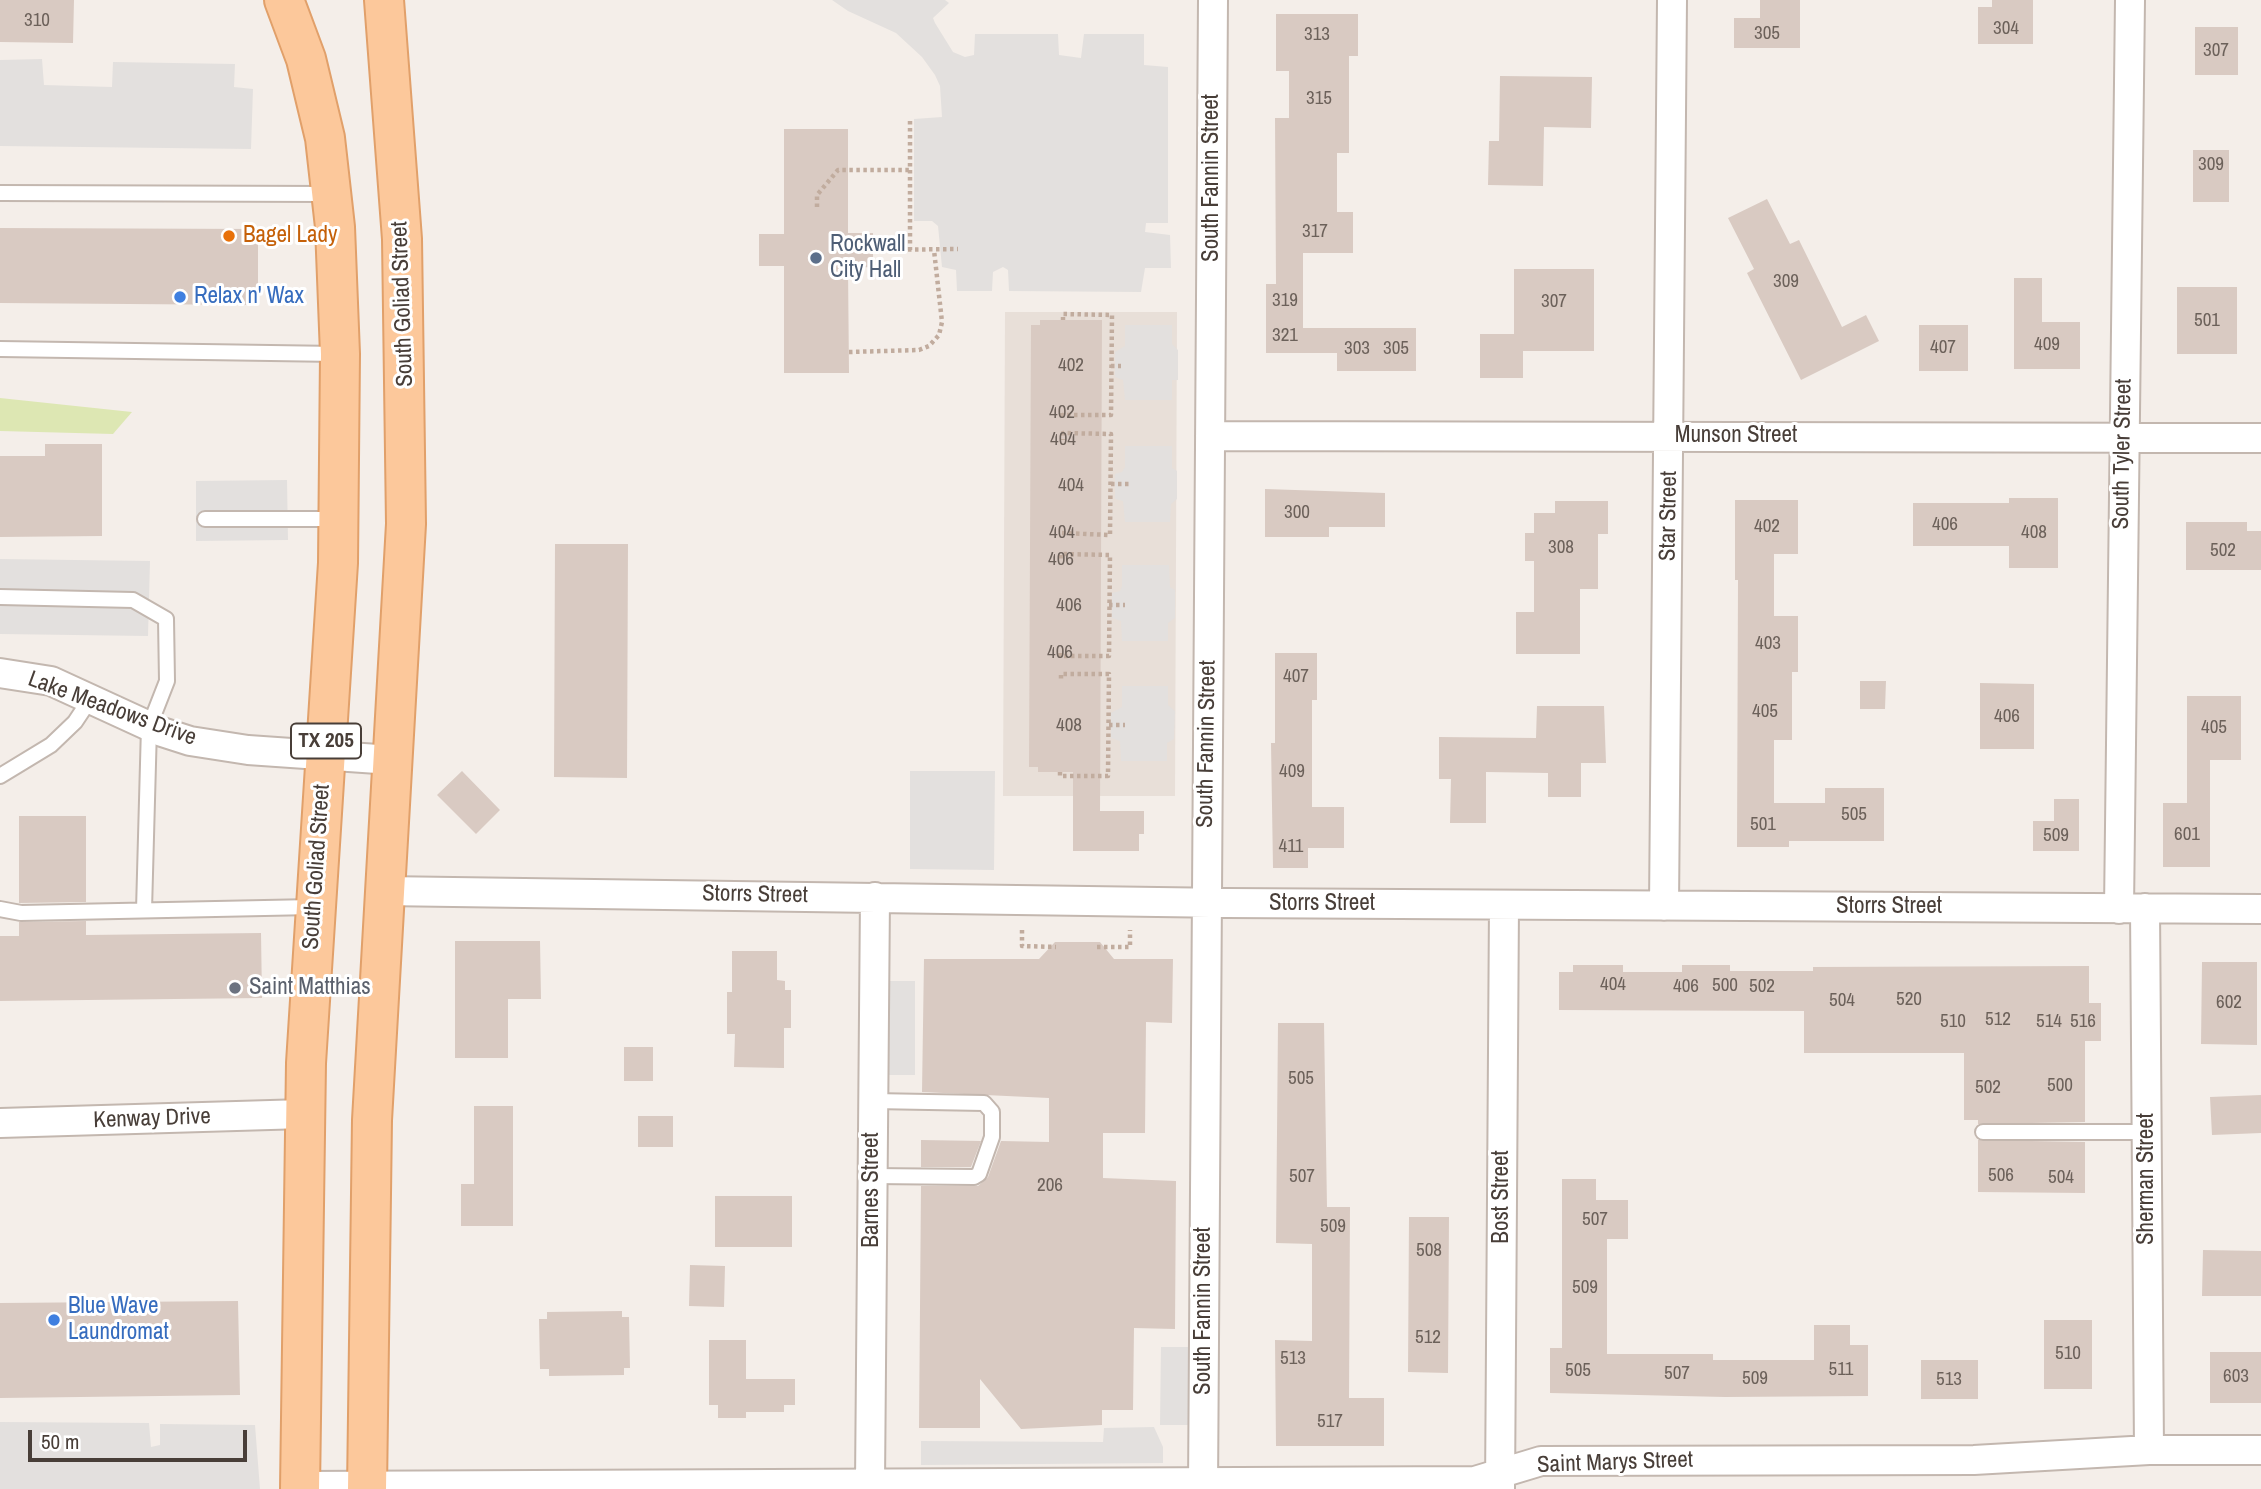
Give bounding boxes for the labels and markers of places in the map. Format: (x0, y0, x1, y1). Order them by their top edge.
place label: Bagel Lady (243, 222, 337, 250)
marker: Bagel Lady (221, 228, 237, 244)
place label: Rockwall City Hall (830, 231, 905, 285)
marker: Rockwall City Hall (808, 250, 824, 266)
place label: Relax n' Wax (194, 283, 304, 311)
marker: Relax n' Wax (172, 289, 188, 305)
place label: Saint Matthias (249, 974, 371, 1002)
marker: Saint Matthias (227, 980, 243, 996)
place label: Blue Wave Laundromat (68, 1293, 169, 1347)
marker: Blue Wave Laundromat (46, 1312, 62, 1328)

